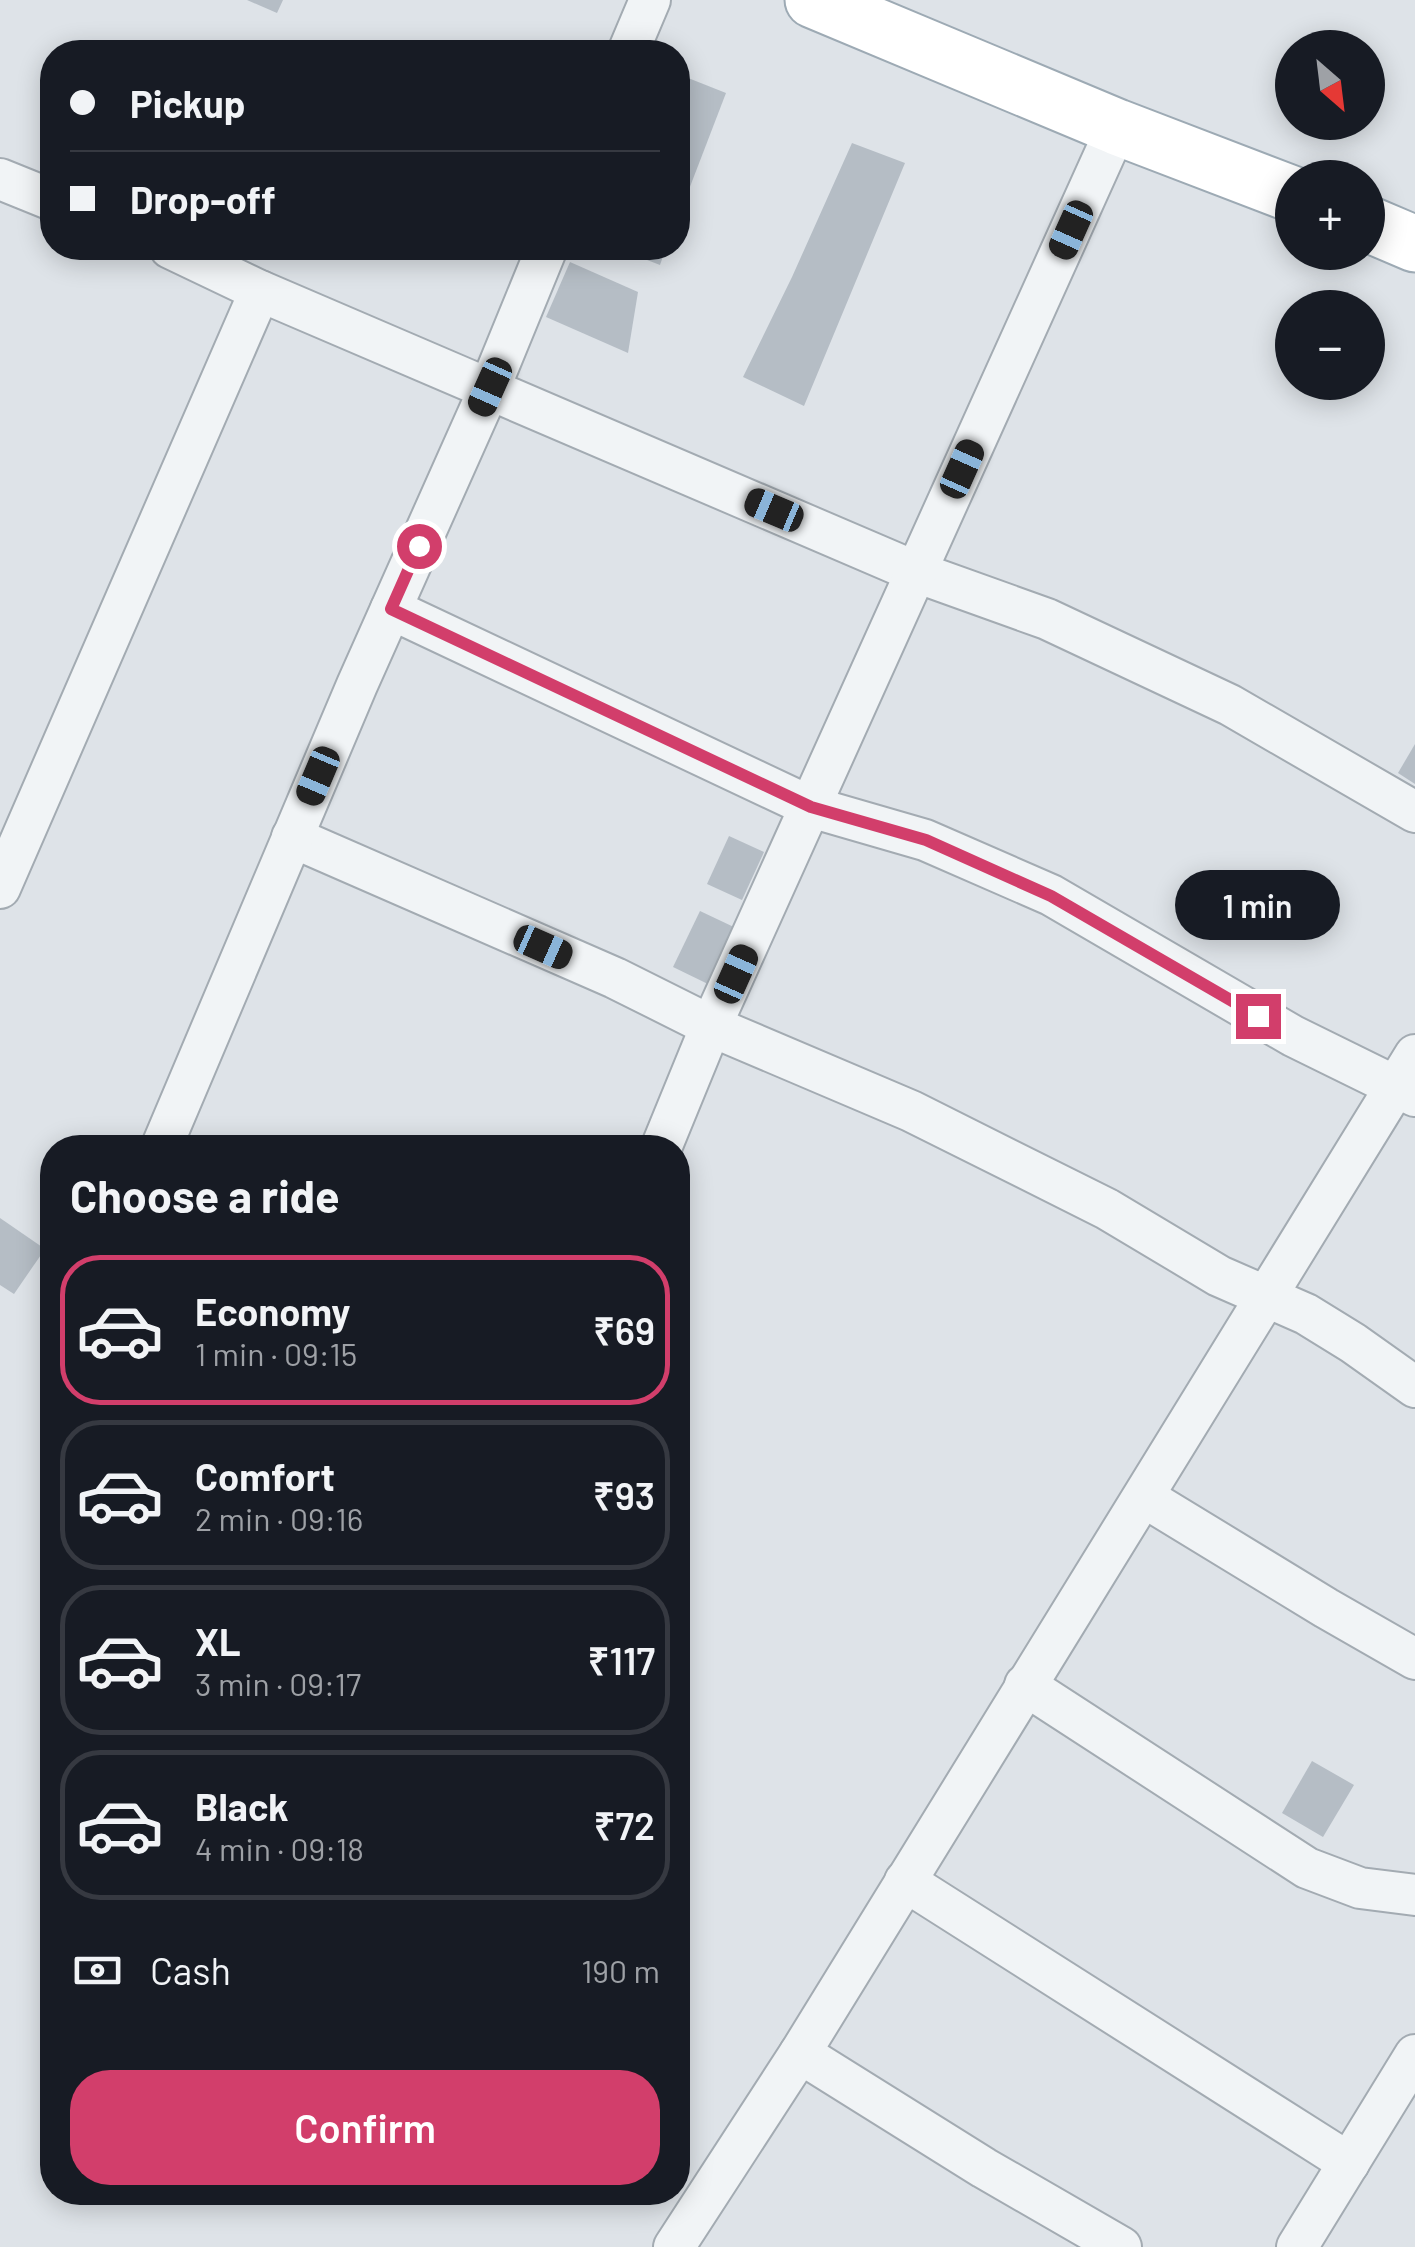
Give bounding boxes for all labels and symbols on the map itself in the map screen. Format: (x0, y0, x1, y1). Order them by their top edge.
north arrow (1275, 30, 1385, 140)
car (1045, 196, 1097, 264)
car (464, 353, 516, 421)
car (936, 435, 988, 503)
car (741, 484, 807, 536)
route start (397, 524, 442, 569)
car (292, 743, 344, 809)
callout: 1 min (1176, 871, 1340, 941)
car (509, 921, 577, 973)
car (710, 940, 762, 1008)
route end (1236, 994, 1281, 1039)

